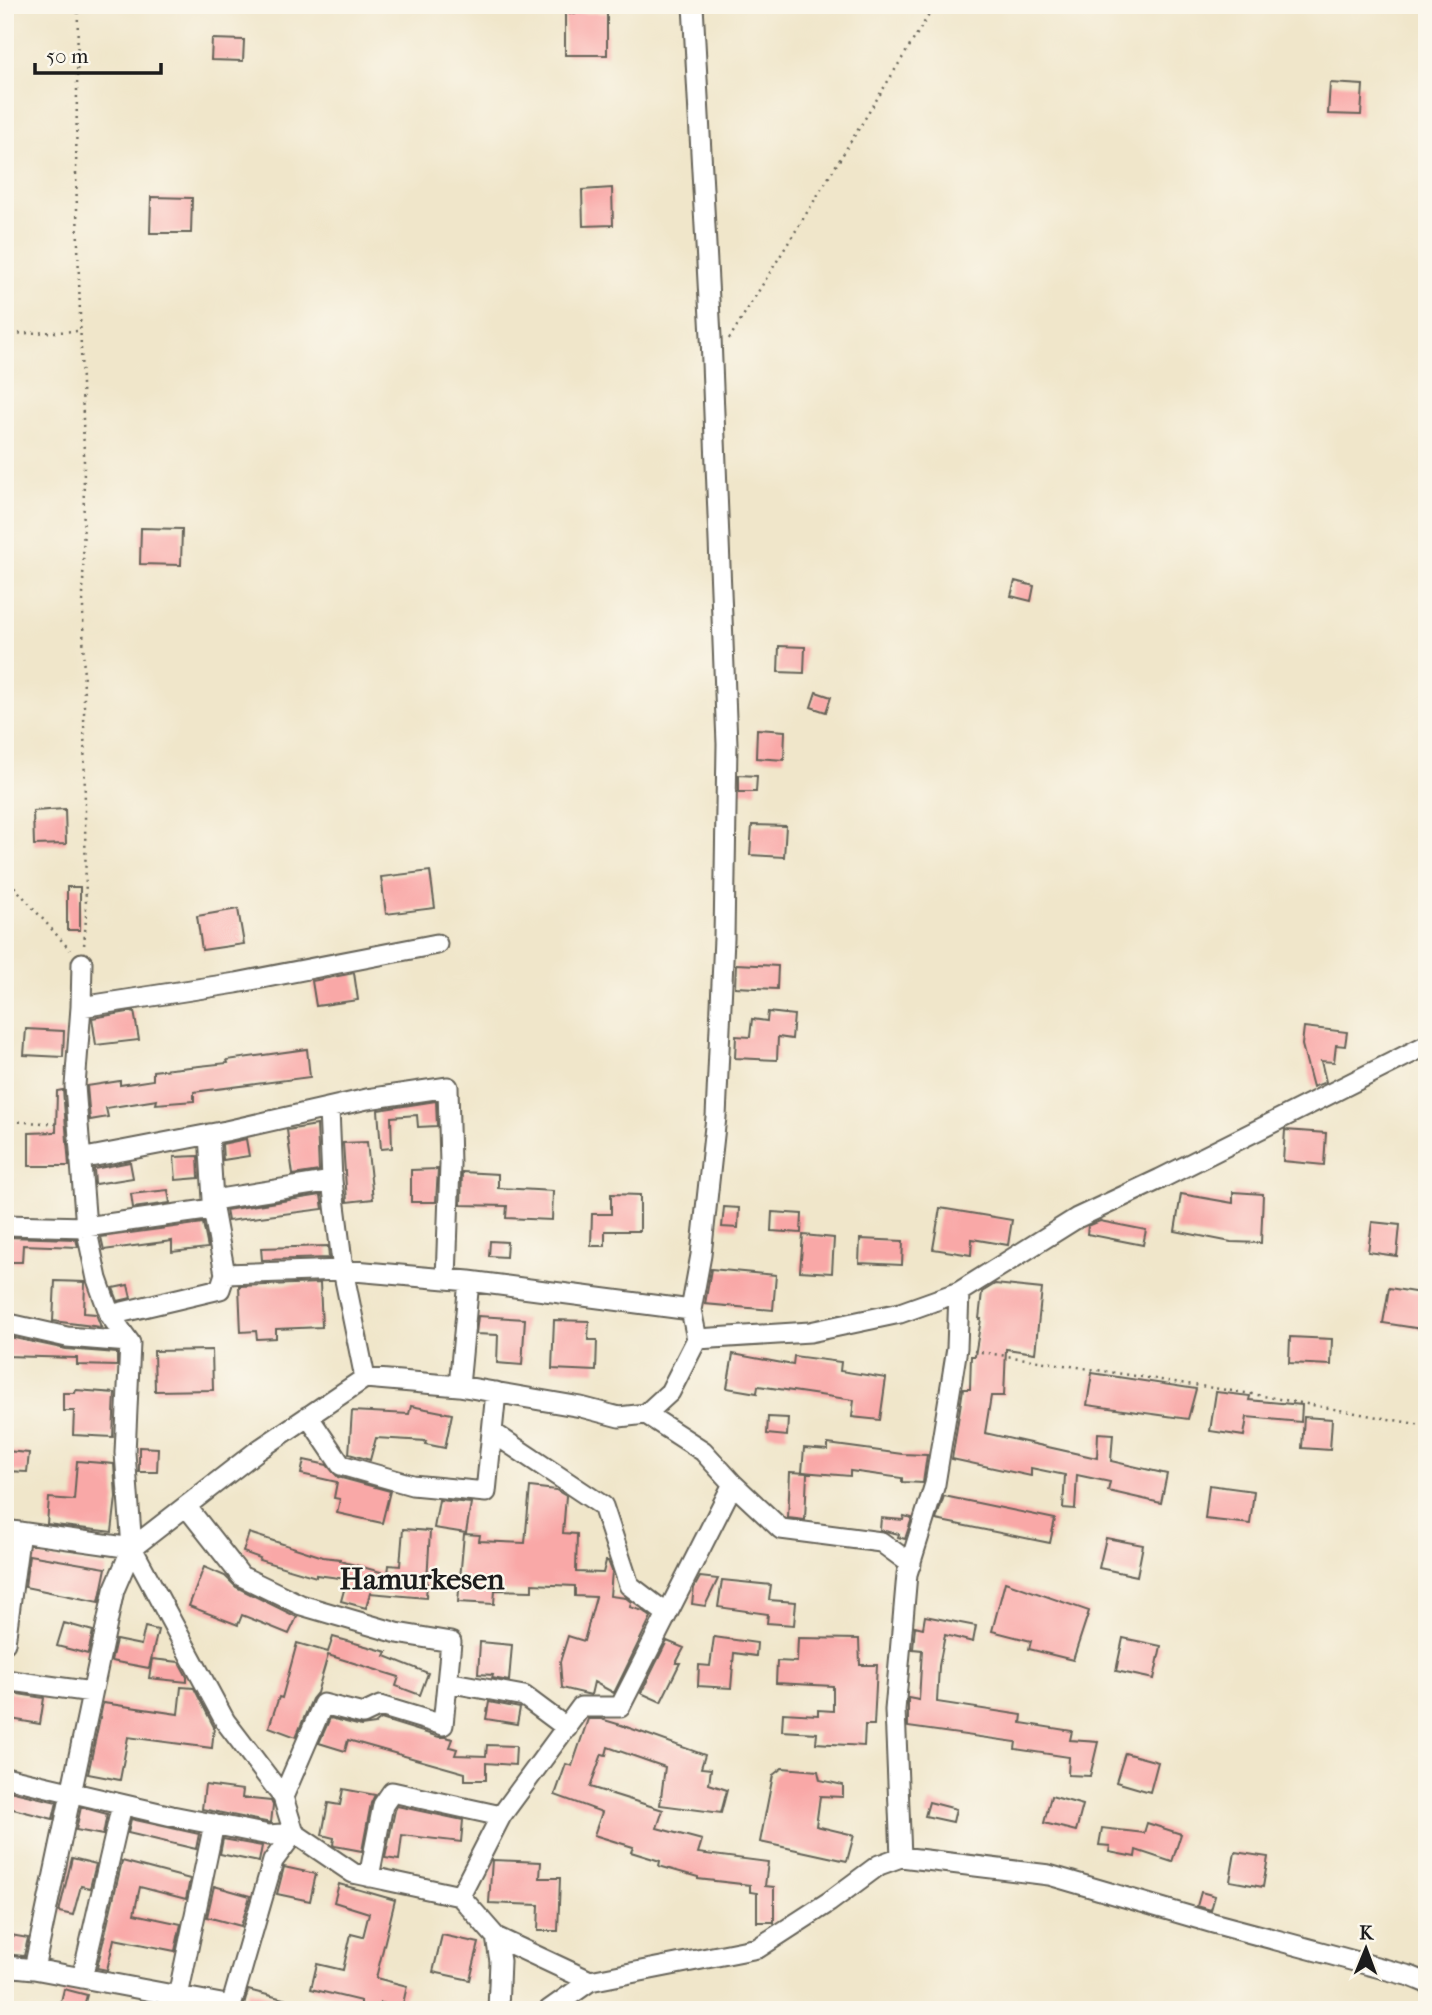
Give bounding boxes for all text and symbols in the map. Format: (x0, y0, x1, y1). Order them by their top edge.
scale bar (35, 32, 161, 76)
text: 50 m (46, 44, 89, 68)
district label: Hamurkesen (340, 1562, 505, 1597)
north arrow (1330, 1913, 1400, 1983)
text: K (1359, 1922, 1375, 1944)

